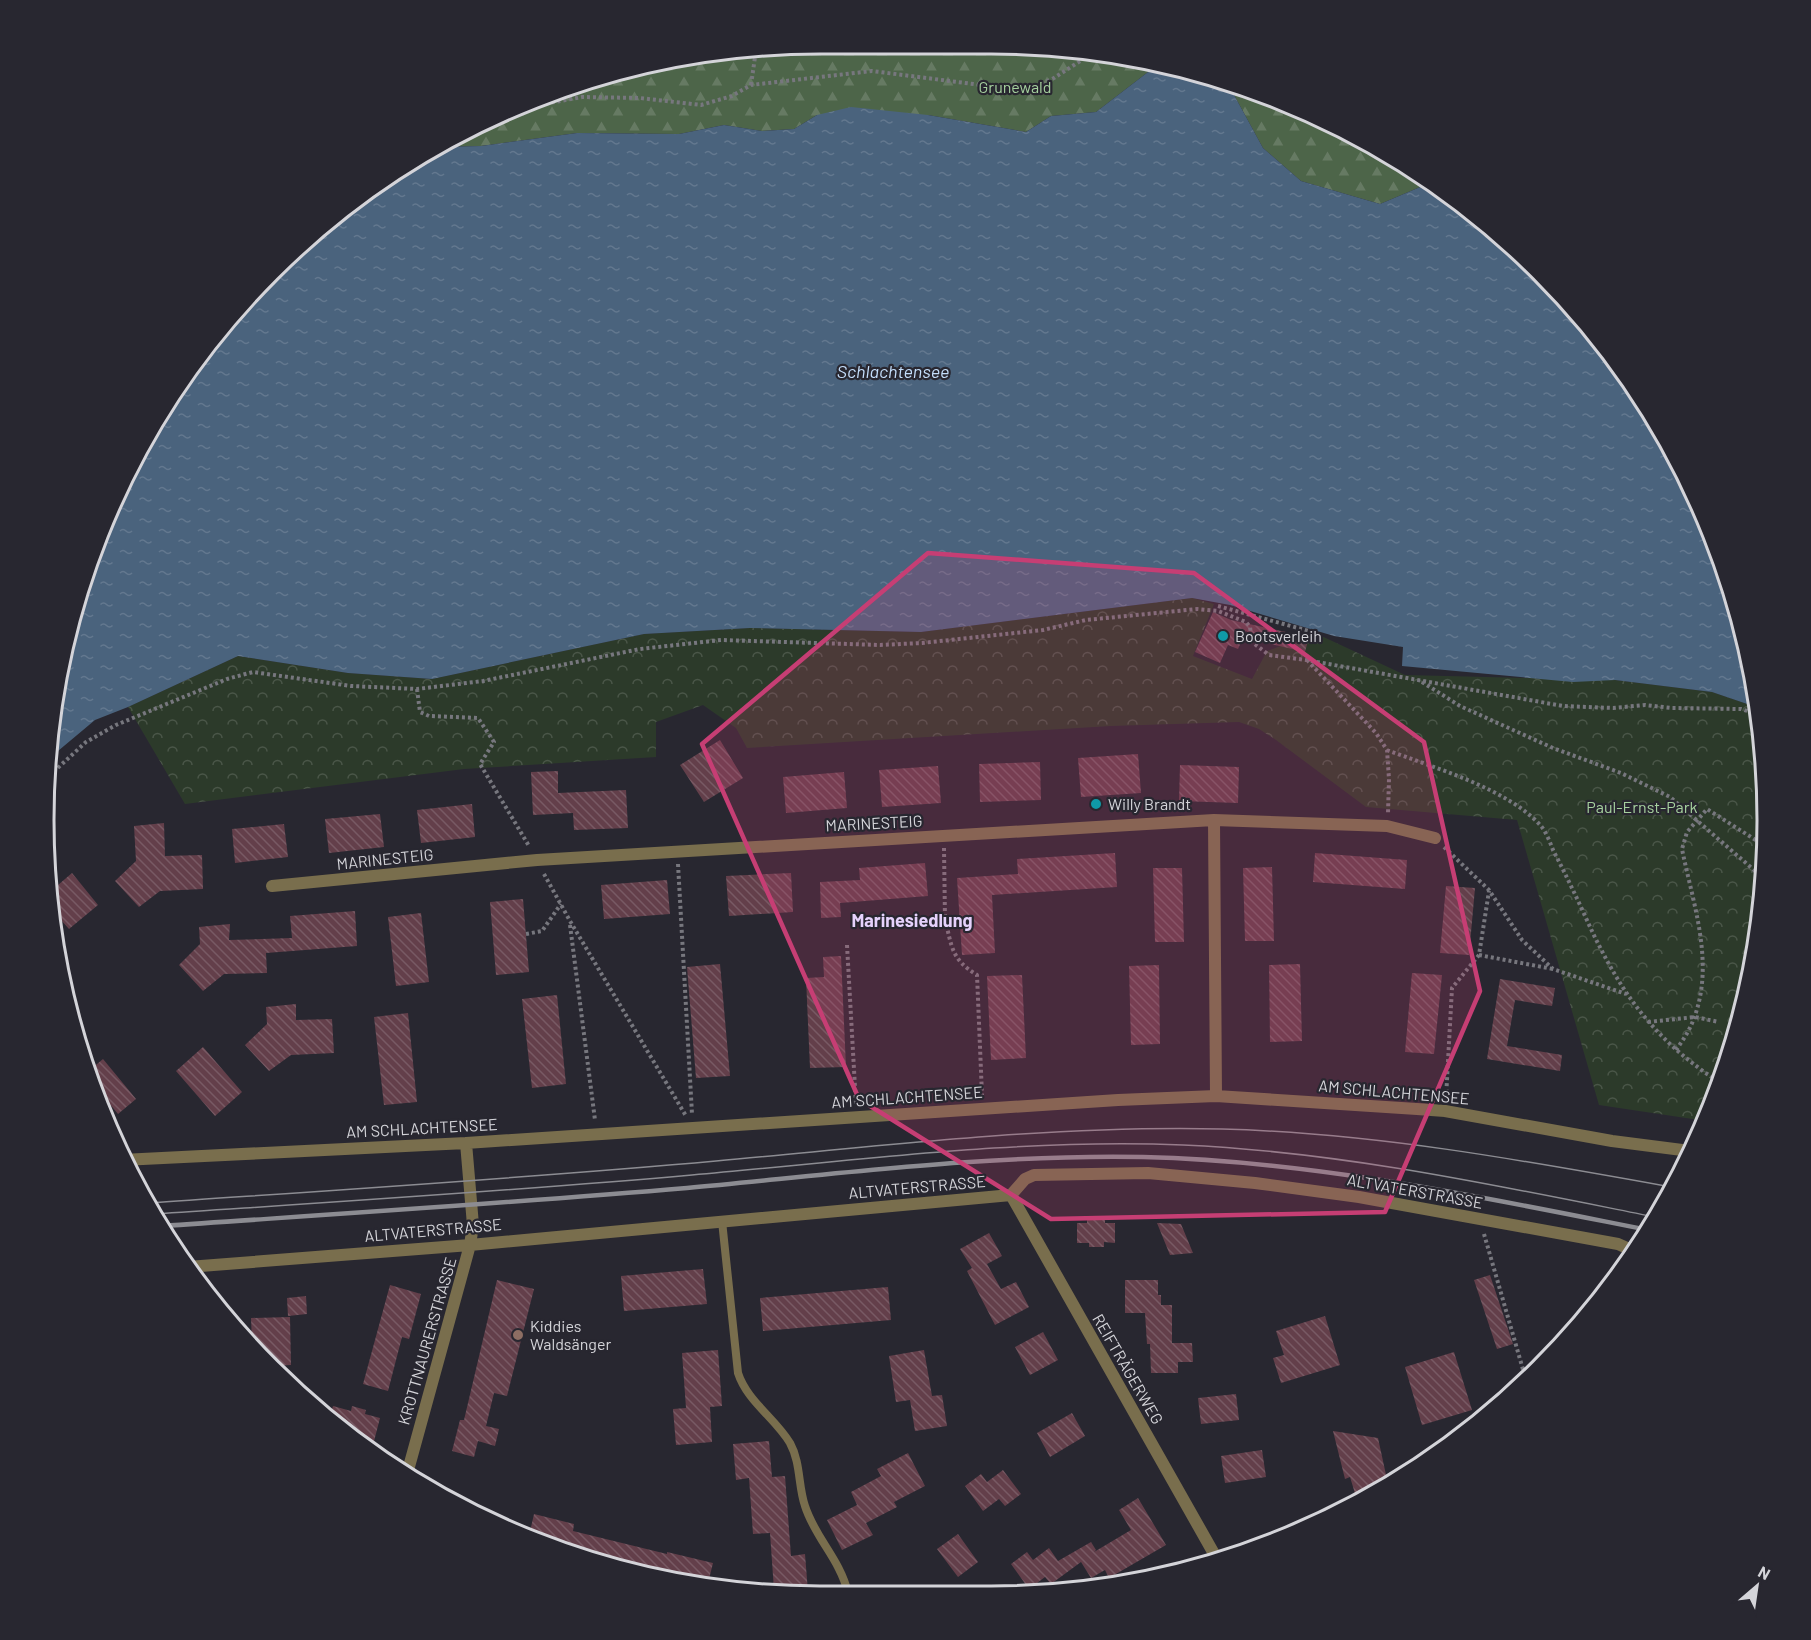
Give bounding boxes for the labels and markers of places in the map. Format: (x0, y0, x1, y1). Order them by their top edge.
place label: Bootsverleih (1235, 626, 1322, 645)
marker: Bootsverleih (1216, 629, 1230, 643)
place label: Willy Brandt (1108, 794, 1191, 813)
marker: Willy Brandt (1089, 797, 1103, 811)
place label: Kiddies Waldsänger (530, 1316, 611, 1353)
marker: Kiddies Waldsänger (511, 1328, 525, 1342)

